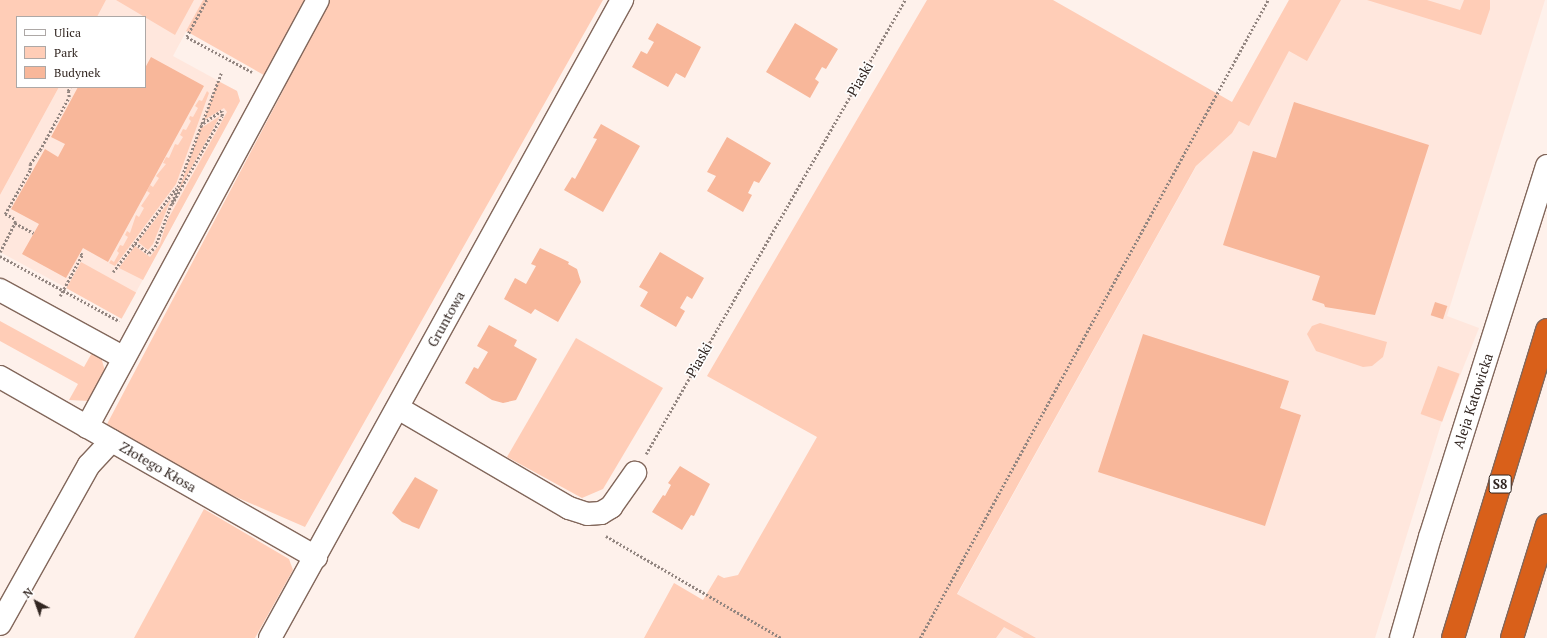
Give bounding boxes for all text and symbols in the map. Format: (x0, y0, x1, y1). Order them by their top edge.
legend (16, 16, 146, 88)
text: Ulica (54, 25, 81, 40)
text: Park (54, 45, 78, 60)
street label: Piaski (843, 59, 877, 99)
text: Budynek (54, 65, 100, 80)
street label: Gruntowa (424, 288, 468, 350)
street label: Piaski (682, 340, 716, 380)
street label: Aleja Katowicka (1450, 351, 1496, 451)
street label: Złotego Kłosa (117, 438, 199, 496)
road number: S8 (1488, 473, 1512, 495)
north arrow (16, 582, 56, 622)
text: N (20, 585, 36, 601)

